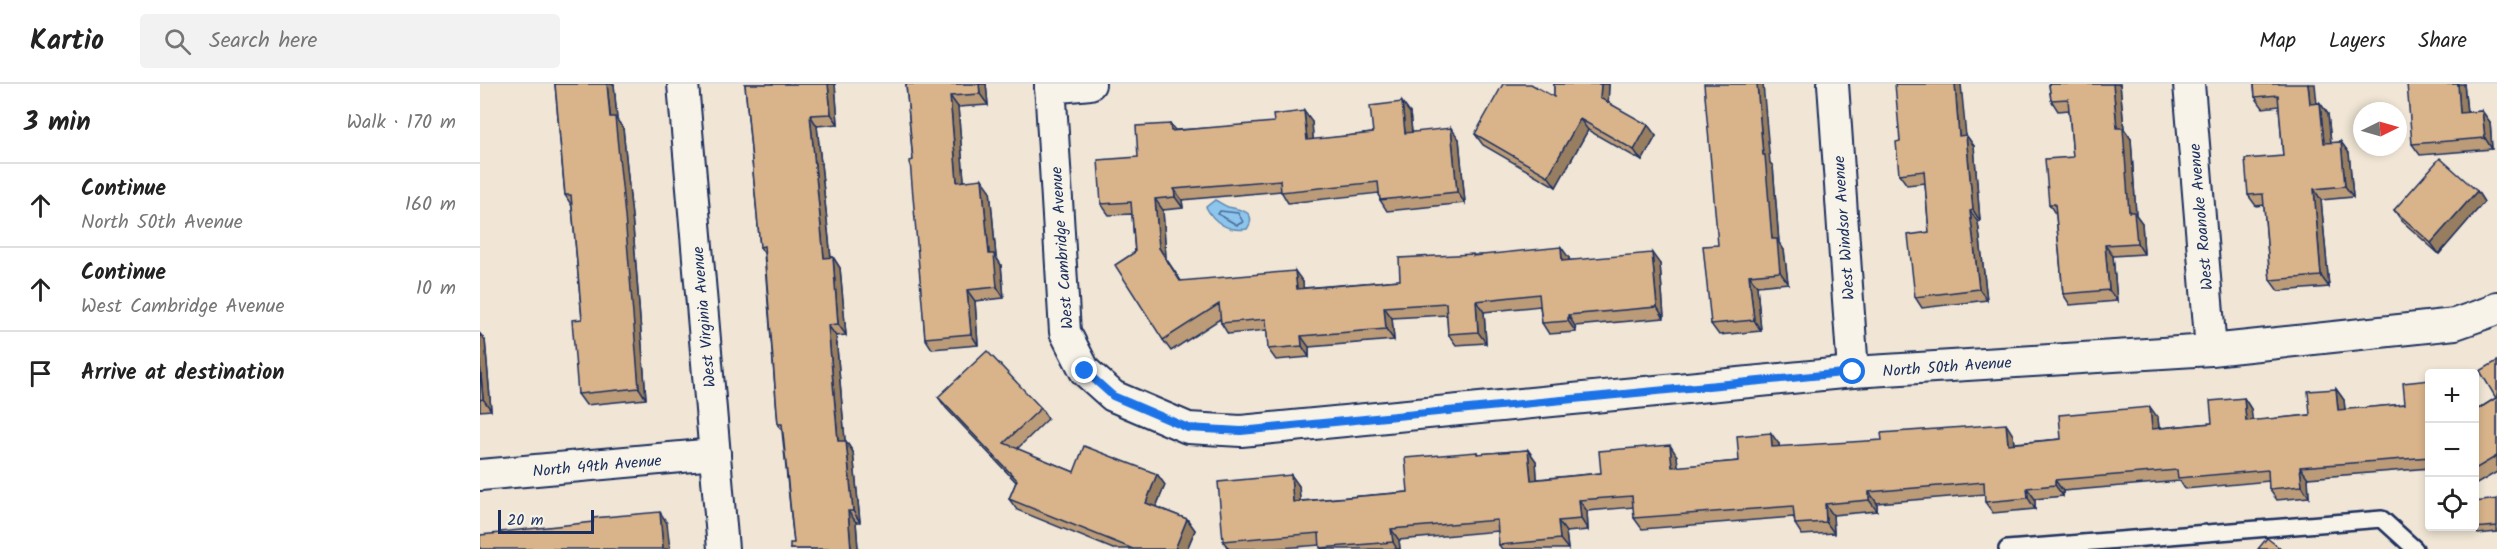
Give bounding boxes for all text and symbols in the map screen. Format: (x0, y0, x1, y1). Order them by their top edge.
search box (140, 14, 560, 68)
text: Kartio (30, 19, 104, 64)
text: Search here (209, 24, 317, 59)
icon: search (161, 25, 194, 58)
text: Map (2259, 25, 2296, 58)
text: Layers (2329, 25, 2385, 58)
text: Share (2418, 25, 2467, 58)
text: 3 min (24, 102, 91, 144)
north arrow (2353, 102, 2407, 156)
text: Walk · 170 m (346, 107, 456, 139)
street label: West Roanoke Avenue (2183, 142, 2220, 291)
street label: West Windsor Avenue (1827, 155, 1862, 301)
street label: West Cambridge Avenue (1044, 166, 1081, 330)
text: Continue (81, 172, 166, 207)
icon: ahead (24, 189, 57, 222)
text: 160 m (405, 189, 456, 221)
text: North 50th Avenue (81, 207, 243, 239)
street label: West Virginia Avenue (686, 245, 723, 388)
text: Continue (81, 256, 166, 291)
icon: ahead (24, 273, 57, 306)
text: 10 m (416, 273, 456, 305)
text: West Cambridge Avenue (81, 291, 284, 323)
street label: North 50th Avenue (1882, 351, 2013, 384)
text: Arrive at destination (81, 356, 284, 391)
icon: arrive (24, 357, 57, 390)
route end (1071, 357, 1097, 383)
route start (1839, 358, 1865, 384)
map controls (2425, 369, 2479, 531)
button: + (2425, 369, 2479, 423)
button: − (2425, 423, 2479, 477)
street label: North 49th Avenue (532, 448, 663, 485)
button: locate (2425, 477, 2479, 531)
scale bar (498, 507, 594, 534)
text: 20 m (507, 508, 543, 533)

